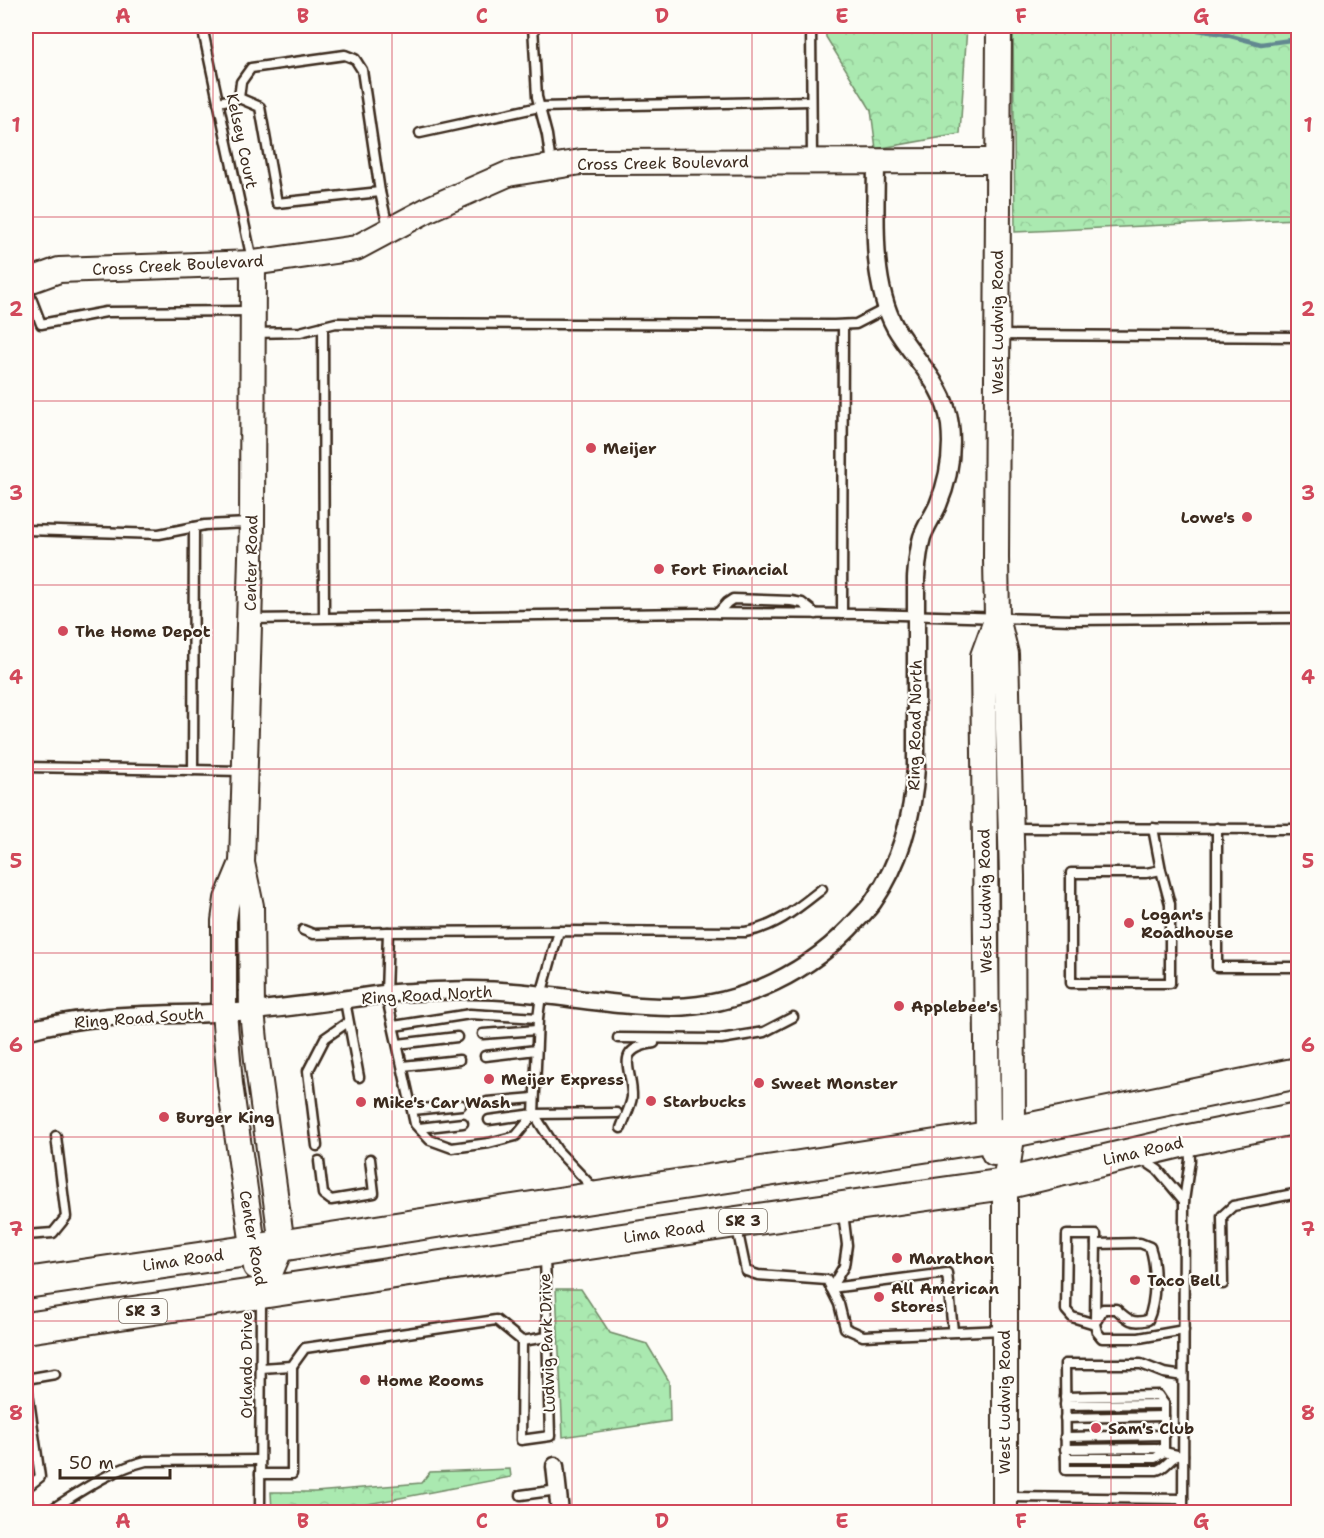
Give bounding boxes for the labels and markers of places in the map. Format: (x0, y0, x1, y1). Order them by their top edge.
place label: Meijer (603, 438, 657, 459)
marker: Meijer (584, 441, 598, 455)
place label: Lowe's (1181, 507, 1235, 528)
marker: Lowe's (1240, 510, 1254, 524)
place label: Fort Financial (671, 559, 788, 580)
marker: Fort Financial (652, 562, 666, 576)
place label: The Home Depot (75, 621, 211, 642)
marker: The Home Depot (56, 624, 70, 638)
place label: Logan's Roadhouse (1141, 904, 1234, 943)
marker: Logan's Roadhouse (1122, 916, 1136, 930)
place label: Applebee's (911, 996, 998, 1017)
marker: Applebee's (892, 999, 906, 1013)
place label: Meijer Express (501, 1069, 624, 1090)
marker: Meijer Express (482, 1072, 496, 1086)
place label: Sweet Monster (771, 1073, 898, 1094)
marker: Sweet Monster (752, 1076, 766, 1090)
place label: Starbucks (663, 1091, 746, 1112)
place label: Mike's Car Wash (373, 1092, 511, 1113)
marker: Starbucks (644, 1094, 658, 1108)
marker: Mike's Car Wash (354, 1095, 368, 1109)
place label: Burger King (176, 1107, 275, 1128)
marker: Burger King (157, 1110, 171, 1124)
place label: Marathon (909, 1248, 994, 1269)
marker: Marathon (890, 1251, 904, 1265)
place label: Taco Bell (1147, 1270, 1221, 1291)
marker: Taco Bell (1128, 1273, 1142, 1287)
place label: All American Stores (891, 1278, 999, 1317)
marker: All American Stores (872, 1290, 886, 1304)
place label: Home Rooms (377, 1370, 484, 1391)
marker: Home Rooms (358, 1373, 372, 1387)
place label: Sam's Club (1108, 1418, 1194, 1439)
marker: Sam's Club (1089, 1421, 1103, 1435)

